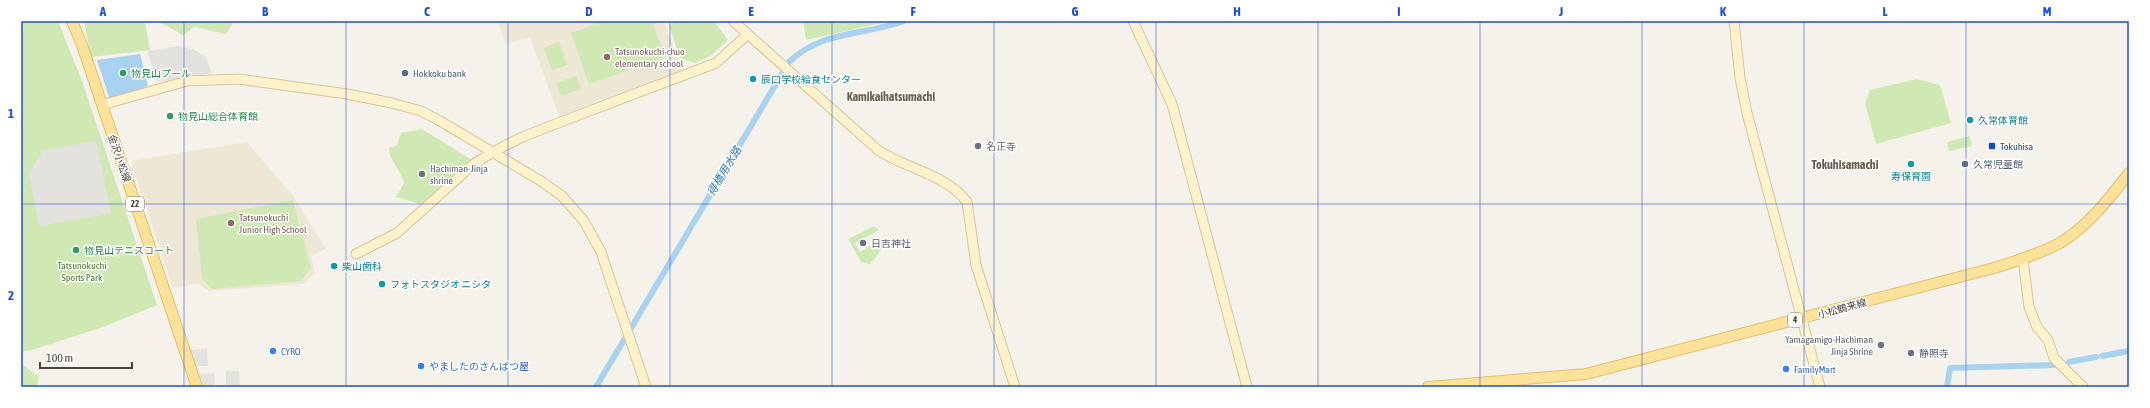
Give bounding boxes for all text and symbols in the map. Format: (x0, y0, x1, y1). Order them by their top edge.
text: A (99, 4, 107, 19)
text: B (262, 4, 269, 19)
text: C (424, 4, 430, 19)
text: D (585, 4, 593, 19)
text: E (748, 4, 754, 19)
text: F (910, 4, 916, 19)
text: G (1072, 4, 1079, 19)
text: H (1233, 4, 1241, 19)
text: I (1397, 4, 1401, 19)
text: J (1558, 4, 1563, 19)
text: K (1720, 4, 1727, 19)
text: L (1882, 4, 1888, 19)
text: M (2043, 4, 2052, 19)
place label: Tatsunokuchi-chuo elementary school (615, 46, 685, 69)
marker: Tatsunokuchi-chuo elementary school (602, 52, 612, 62)
marker: 物見山プール (118, 68, 128, 78)
place label: 物見山プール (131, 68, 191, 79)
marker: Hokkoku bank (400, 68, 410, 78)
place label: Hokkoku bank (413, 68, 467, 79)
marker: 辰口学校給食センター (748, 74, 758, 84)
place label: 辰口学校給食センター (761, 74, 861, 85)
district label: Kamikaihatsumachi (847, 90, 935, 104)
text: 1 (8, 106, 14, 121)
marker: 物見山総合体育館 (165, 111, 175, 121)
place label: 物見山総合体育館 (178, 111, 258, 122)
marker: 久常体育館 (1965, 115, 1975, 125)
place label: 久常体育館 (1978, 115, 2028, 126)
street label: 金沢小松線 (106, 133, 133, 184)
marker: 名正寺 (973, 141, 983, 151)
place label: 名正寺 (986, 141, 1016, 152)
marker: Tokuhisa (1987, 141, 1997, 151)
place label: Tokuhisa (2000, 141, 2033, 152)
water label: 得橋用水路 (705, 143, 744, 198)
district label: Tokuhisamachi (1812, 158, 1879, 172)
marker: 寿保育園 (1906, 159, 1916, 169)
marker: 久常児童館 (1960, 159, 1970, 169)
place label: 久常児童館 (1973, 159, 2023, 170)
place label: Hachiman-Jinja shrine (430, 163, 488, 186)
marker: Hachiman-Jinja shrine (417, 169, 427, 179)
place label: 寿保育園 (1891, 171, 1931, 182)
road number: 22 (126, 197, 144, 211)
place label: Tatsunokuchi Junior High School (239, 212, 307, 235)
marker: Tatsunokuchi Junior High School (226, 218, 236, 228)
marker: 日吉神社 (858, 238, 868, 248)
place label: 日吉神社 (871, 238, 911, 249)
marker: 物見山テニスコート (71, 245, 81, 255)
place label: 物見山テニスコート (84, 245, 174, 256)
park label: Tatsunokuchi Sports Park (57, 260, 107, 283)
marker: 柴山歯科 (329, 261, 339, 271)
place label: 柴山歯科 (342, 261, 382, 272)
marker: フォトスタジオ ニシタ (377, 279, 387, 289)
place label: フォトスタジオ ニシタ (390, 279, 491, 290)
text: 2 (8, 288, 14, 303)
street label: 小松鶴来線 (1817, 297, 1868, 320)
road number: 4 (1788, 313, 1802, 327)
place label: Yamagamigo-Hachiman Jinja Shrine (1785, 334, 1873, 357)
marker: Yamagamigo-Hachiman Jinja Shrine (1876, 340, 1886, 350)
scale bar (40, 344, 132, 370)
marker: CYRO (268, 346, 278, 356)
place label: CYRO (281, 346, 301, 357)
marker: 静照寺 (1906, 348, 1916, 358)
place label: 静照寺 (1919, 348, 1949, 359)
text: 100 m (46, 351, 73, 365)
marker: やましたのさんぱつ屋 (416, 361, 426, 371)
place label: やましたのさんぱつ屋 (429, 361, 529, 372)
marker: FamilyMart (1781, 364, 1791, 374)
place label: FamilyMart (1794, 364, 1836, 375)

